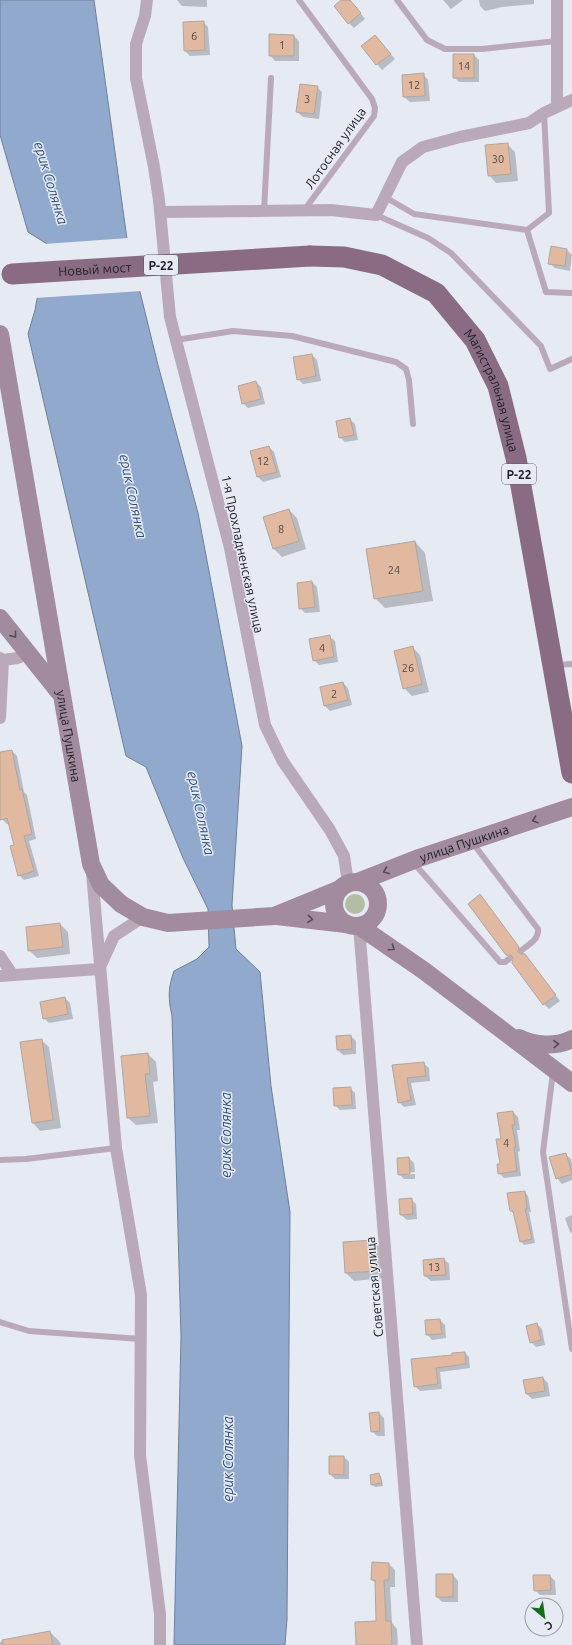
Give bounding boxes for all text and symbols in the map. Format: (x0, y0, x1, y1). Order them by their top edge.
house number: 6 (191, 30, 197, 42)
house number: 1 (279, 39, 285, 51)
house number: 14 (458, 60, 470, 72)
house number: 12 (408, 79, 420, 91)
house number: 3 (304, 93, 310, 105)
street label: Лотосная улица (302, 105, 368, 191)
water label: ерик Солянка (31, 140, 71, 227)
house number: 30 (492, 153, 504, 165)
road number: Р-22 (144, 255, 178, 275)
street label: Новый мост (58, 260, 132, 278)
street label: Магистральная улица (462, 326, 521, 453)
water label: ерик Солянка (116, 452, 150, 540)
house number: 12 (257, 455, 269, 467)
road number: Р-22 (502, 464, 536, 484)
street label: 1-я Прохладненская улица (219, 474, 267, 634)
house number: 8 (278, 523, 284, 535)
house number: 24 (388, 564, 400, 576)
one-way arrow (9, 630, 16, 637)
house number: 4 (319, 642, 325, 654)
house number: 26 (402, 662, 414, 674)
house number: 2 (331, 688, 337, 700)
street label: улица Пушкина (54, 689, 84, 783)
water label: ерик Солянка (184, 769, 218, 857)
one-way arrow (532, 815, 539, 823)
street label: улица Пушкина (418, 822, 510, 864)
one-way arrow (382, 867, 389, 875)
one-way arrow (307, 915, 313, 924)
one-way arrow (387, 943, 394, 950)
one-way arrow (553, 1040, 559, 1048)
water label: ерик Солянка (218, 1092, 234, 1178)
house number: 4 (503, 1137, 509, 1149)
street label: Советская улица (363, 1236, 385, 1338)
house number: 13 (428, 1261, 440, 1273)
water label: ерик Солянка (220, 1416, 236, 1502)
north arrow (524, 1597, 564, 1637)
text: С (543, 1619, 555, 1633)

